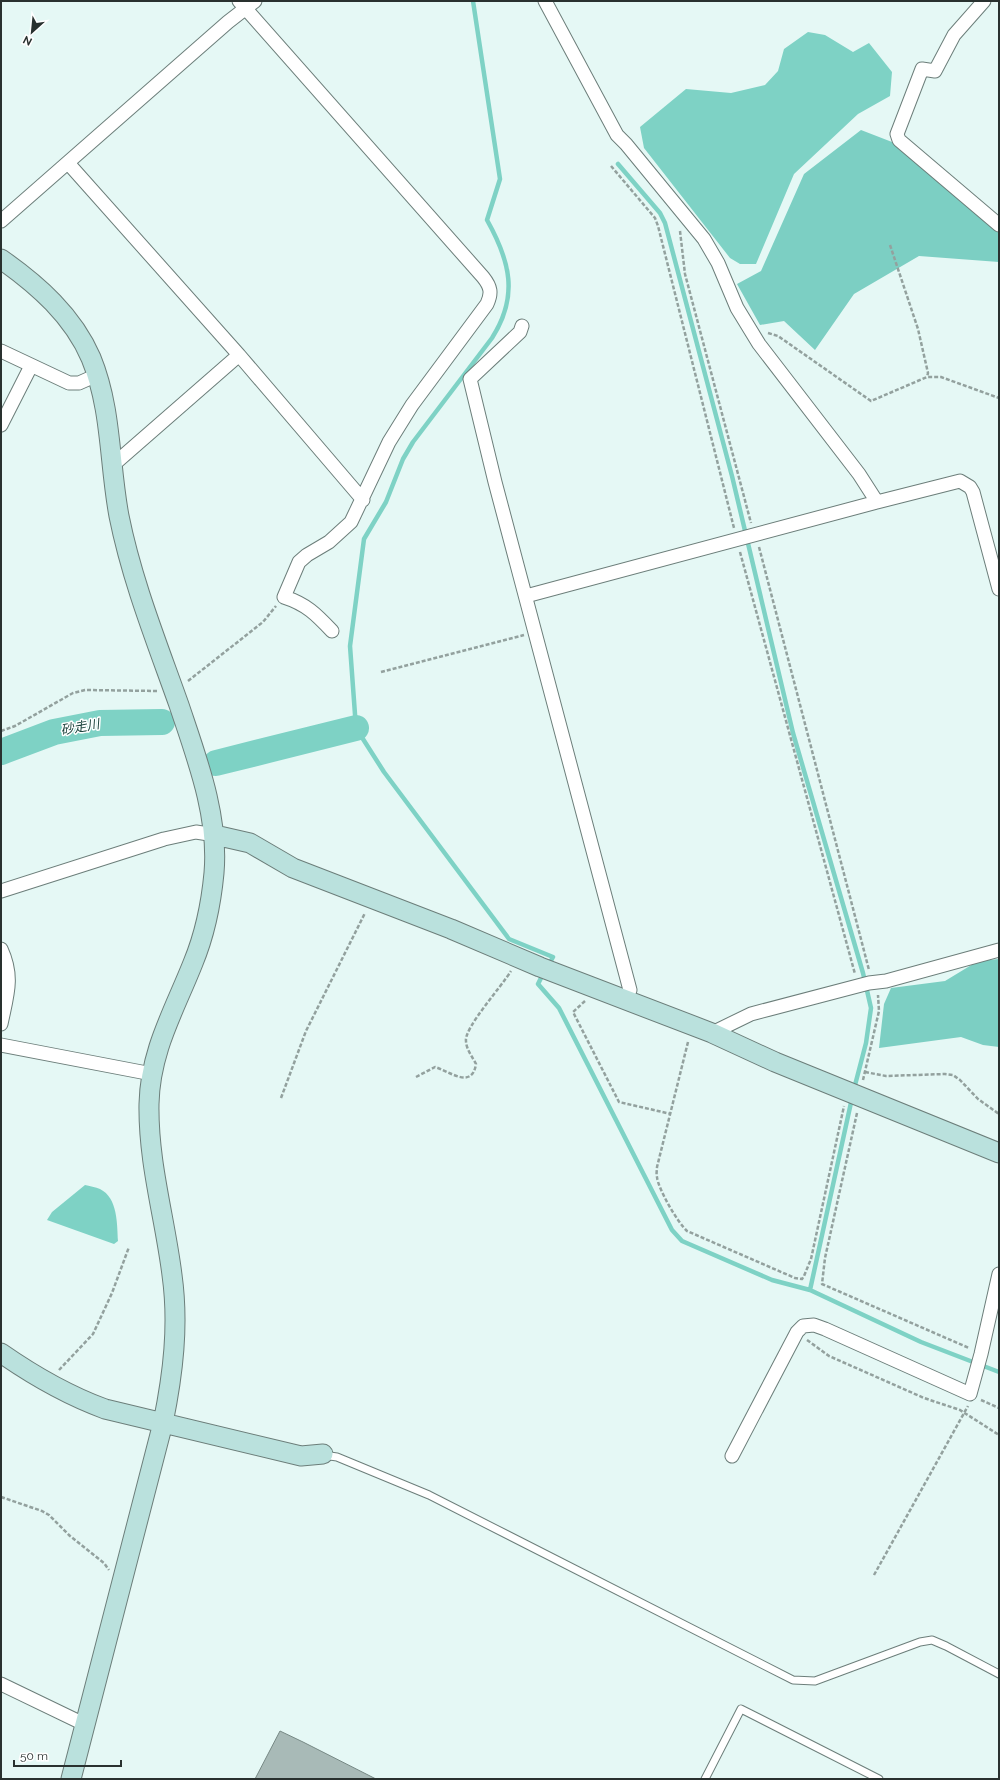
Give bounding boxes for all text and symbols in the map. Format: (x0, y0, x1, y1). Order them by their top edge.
north arrow (12, 12, 52, 52)
text: N (21, 33, 34, 48)
water label: 砂走川 (59, 716, 102, 738)
scale bar (14, 1742, 121, 1768)
text: 50 m (20, 1749, 48, 1763)

